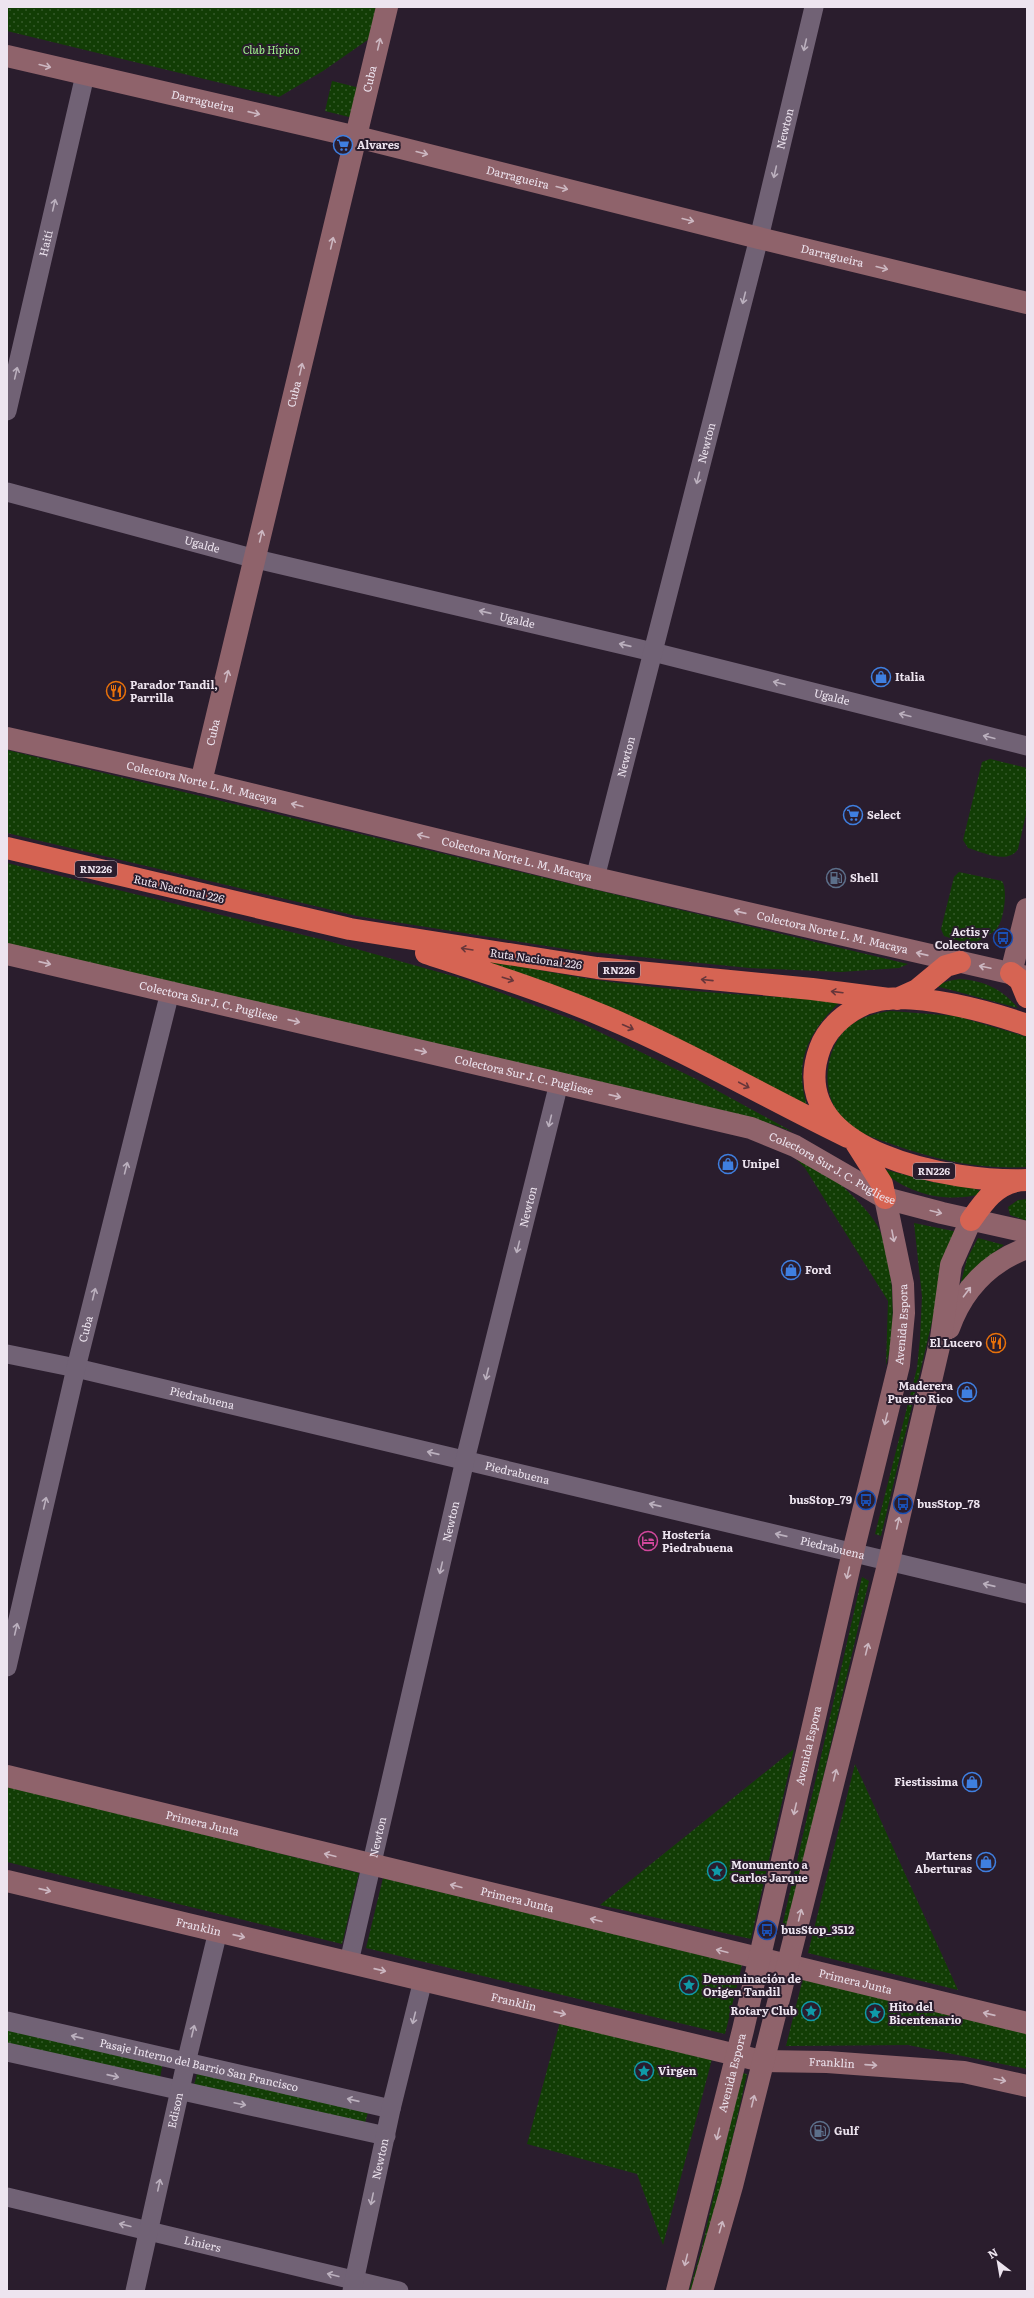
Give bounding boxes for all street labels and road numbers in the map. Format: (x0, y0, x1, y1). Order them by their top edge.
street label: Cuba (358, 64, 380, 94)
street label: Darragueira (170, 85, 236, 115)
street label: Newton (771, 106, 797, 151)
street label: Darragueira (485, 161, 551, 192)
street label: Haití (34, 228, 56, 258)
street label: Darragueira (799, 239, 866, 270)
street label: Cuba (282, 379, 304, 409)
street label: Newton (693, 421, 718, 465)
street label: Ugalde (183, 531, 222, 556)
street label: Ugalde (498, 607, 537, 631)
street label: Ugalde (812, 684, 852, 708)
street label: Cuba (201, 717, 223, 747)
street label: Newton (612, 734, 638, 779)
street label: Colectora Norte L. M. Macaya (125, 756, 279, 807)
street label: Colectora Norte L. M. Macaya (440, 832, 594, 884)
road number: RN226 (75, 861, 117, 877)
street label: Ruta Nacional 226 (132, 870, 226, 906)
street label: Colectora Norte L. M. Macaya (755, 906, 910, 957)
street label: Ruta Nacional 226 (489, 944, 583, 972)
road number: RN226 (598, 962, 640, 978)
street label: Colectora Sur J. C. Pugliese (138, 976, 280, 1024)
street label: Colectora Sur J. C. Pugliese (453, 1050, 595, 1098)
street label: Colectora Sur J. C. Pugliese (767, 1127, 898, 1207)
road number: RN226 (913, 1163, 955, 1179)
street label: Newton (514, 1185, 540, 1229)
street label: Avenida Espora (890, 1284, 911, 1366)
street label: Cuba (74, 1314, 96, 1344)
street label: Piedrabuena (168, 1382, 236, 1412)
street label: Piedrabuena (484, 1456, 552, 1487)
street label: Newton (437, 1499, 462, 1544)
street label: Piedrabuena (799, 1531, 867, 1562)
street label: Avenida Espora (791, 1704, 824, 1787)
street label: Primera Junta (164, 1806, 241, 1839)
street label: Newton (364, 1815, 389, 1859)
street label: Primera Junta (479, 1882, 556, 1915)
street label: Franklin (175, 1913, 223, 1939)
street label: Primera Junta (817, 1964, 894, 1997)
street label: Franklin (490, 1988, 538, 2014)
street label: Avenida Espora (713, 2031, 749, 2114)
street label: Pasaje Interno del Barrio San Francisco (98, 2033, 300, 2095)
street label: Franklin (809, 2053, 856, 2071)
street label: Edison (163, 2091, 186, 2130)
street label: Newton (367, 2137, 392, 2181)
street label: Liniers (183, 2231, 223, 2255)

